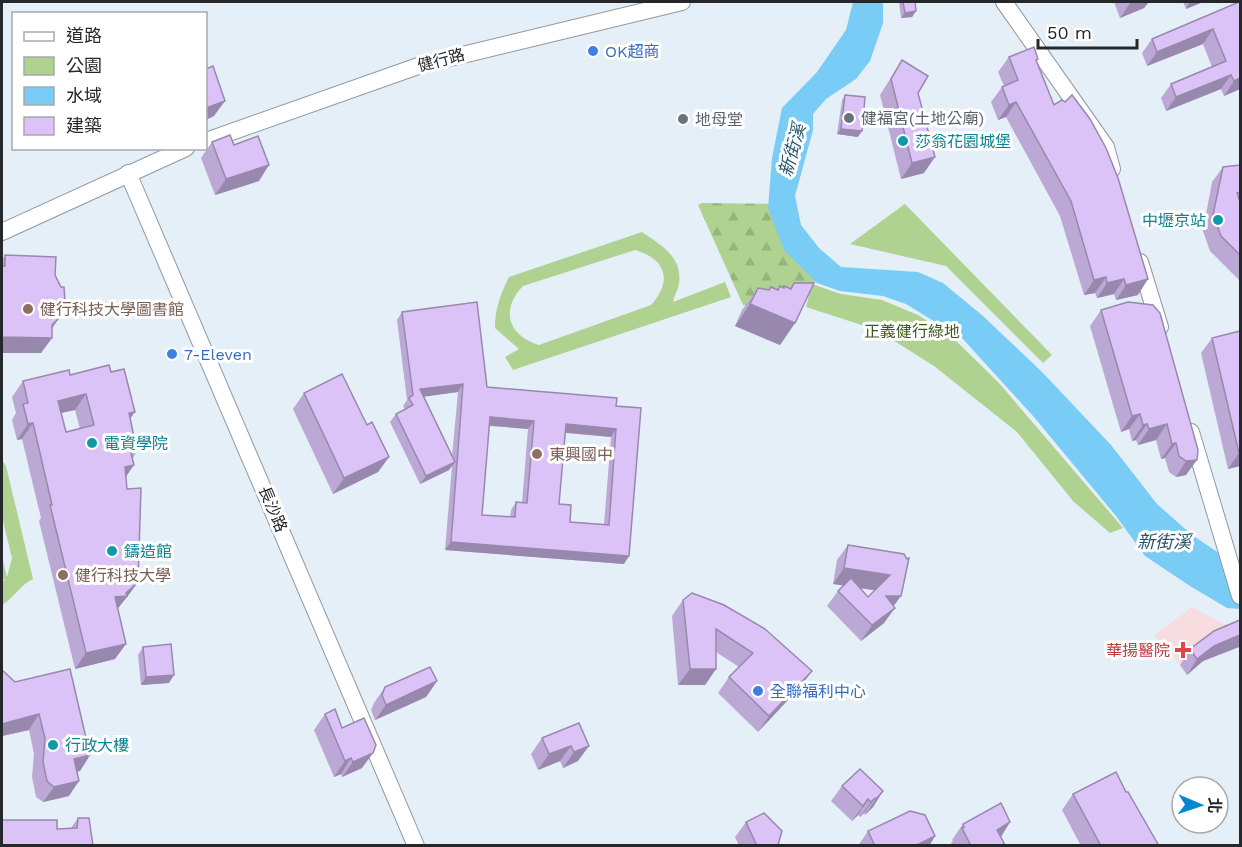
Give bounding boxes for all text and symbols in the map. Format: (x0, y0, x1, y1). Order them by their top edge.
legend (12, 12, 207, 150)
scale bar (1038, 12, 1137, 50)
text: 50 m (1047, 22, 1092, 43)
text: 道路 (66, 25, 102, 46)
place label: OK超商 (605, 42, 659, 61)
marker: OK超商 (586, 44, 600, 58)
street label: 健行路 (415, 45, 467, 75)
text: 公園 (66, 55, 102, 76)
text: 水域 (66, 85, 102, 106)
place label: 健福宮(土地公廟) (861, 109, 984, 128)
place label: 地母堂 (695, 110, 743, 129)
marker: 健福宮(土地公廟) (842, 111, 856, 125)
marker: 地母堂 (676, 112, 690, 126)
text: 建築 (66, 115, 102, 136)
water label: 新街溪 (774, 118, 810, 179)
place label: 莎翁花園城堡 (915, 132, 1011, 151)
marker: 莎翁花園城堡 (896, 134, 910, 148)
place label: 中壢京站 (1142, 211, 1206, 230)
marker: 中壢京站 (1211, 213, 1225, 227)
place label: 健行科技大學圖書館 (40, 300, 184, 319)
marker: 健行科技大學圖書館 (21, 302, 35, 316)
park label: 正義健行綠地 (864, 322, 960, 341)
place label: 7-Eleven (184, 345, 252, 364)
marker: 7-Eleven (165, 347, 179, 361)
place label: 電資學院 (104, 434, 168, 453)
marker: 電資學院 (85, 436, 99, 450)
place label: 東興國中 (549, 445, 613, 464)
marker: 東興國中 (530, 447, 544, 461)
street label: 長沙路 (255, 483, 291, 535)
water label: 新街溪 (1137, 531, 1194, 552)
place label: 鑄造館 (124, 542, 172, 561)
marker: 鑄造館 (105, 544, 119, 558)
place label: 健行科技大學 (75, 566, 171, 585)
marker: 健行科技大學 (56, 568, 70, 582)
place label: 華揚醫院 (1106, 641, 1170, 660)
marker: 華揚醫院 (1174, 641, 1192, 659)
place label: 全聯福利中心 (770, 682, 866, 701)
marker: 全聯福利中心 (751, 684, 765, 698)
place label: 行政大樓 (65, 736, 129, 755)
marker: 行政大樓 (46, 738, 60, 752)
north arrow (1170, 775, 1230, 835)
text: 北 (1205, 797, 1224, 814)

